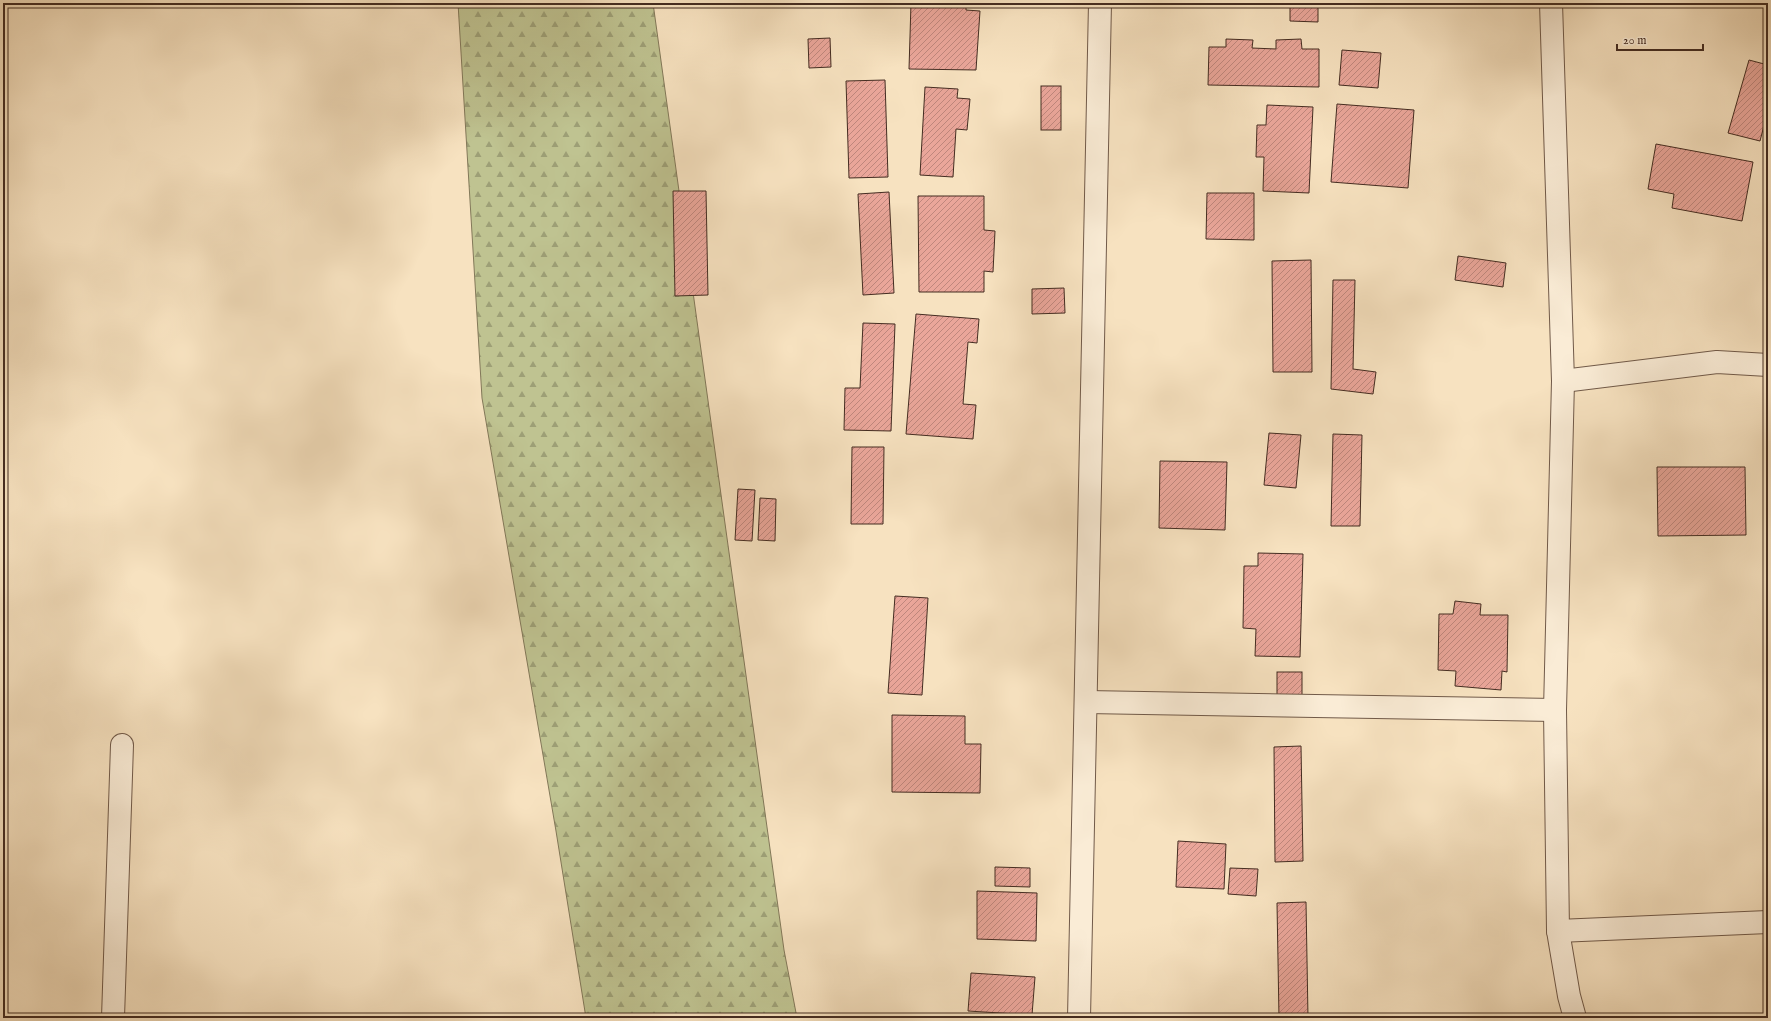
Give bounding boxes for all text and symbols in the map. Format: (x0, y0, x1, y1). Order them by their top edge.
scale bar (1617, 26, 1703, 52)
text: 20 m (1623, 33, 1646, 48)

